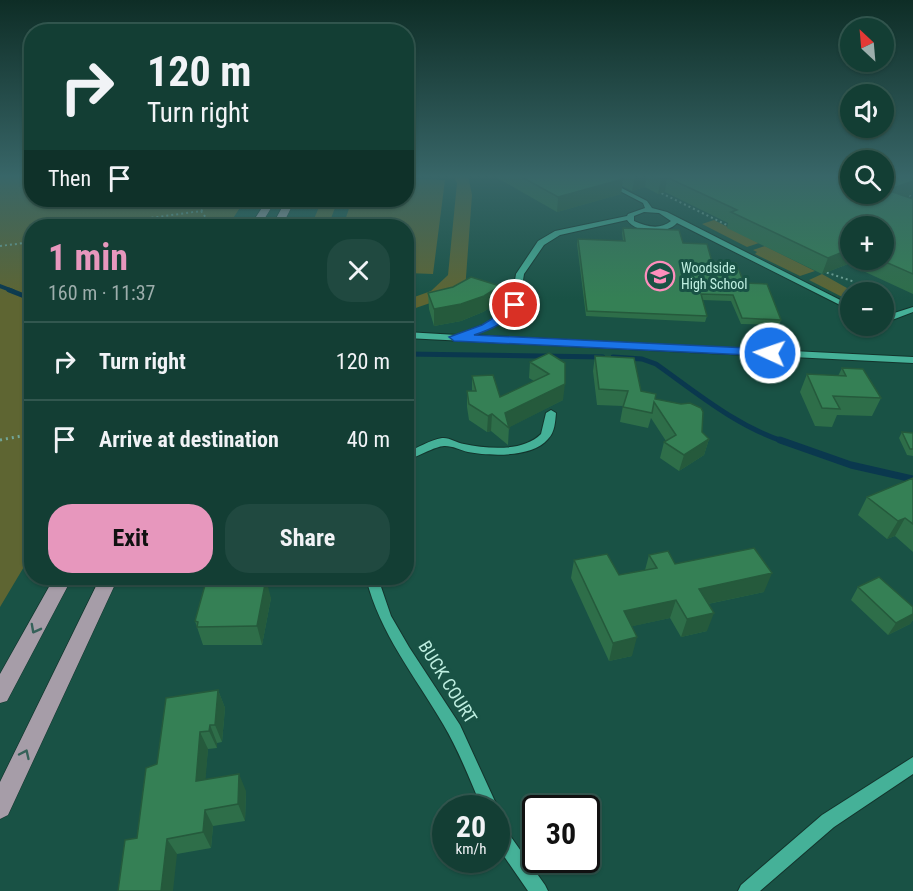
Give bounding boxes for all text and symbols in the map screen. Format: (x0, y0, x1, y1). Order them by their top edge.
north arrow (840, 18, 894, 72)
map controls (840, 18, 894, 336)
text: 120 m (147, 47, 252, 96)
icon: right (48, 48, 126, 126)
button: sound (840, 84, 894, 138)
text: Turn right (147, 97, 249, 129)
button: search (840, 150, 894, 204)
icon: arrive (103, 162, 136, 195)
text: Then (48, 166, 91, 191)
button: + (840, 216, 894, 270)
text: 1 min (48, 237, 128, 279)
button: close (327, 239, 390, 302)
school or university icon: Woodside High School (644, 260, 676, 292)
place label: Woodside High School (681, 260, 748, 292)
pin (489, 279, 540, 330)
text: 160 m · 11:37 (48, 281, 155, 305)
button: − (840, 282, 894, 336)
icon: arrive (498, 288, 531, 321)
position arrow (738, 321, 802, 385)
icon: right (48, 345, 81, 378)
text: Turn right (99, 349, 186, 374)
text: 120 m (336, 349, 390, 374)
icon: arrive (48, 423, 81, 456)
text: Arrive at destination (99, 427, 279, 452)
text: 40 m (347, 427, 390, 452)
button: Exit (48, 504, 213, 573)
button: Share (225, 504, 390, 573)
one-way arrow (31, 623, 42, 633)
street label: BUCK COURT (414, 637, 482, 727)
one-way arrow (18, 750, 30, 761)
speed limit sign: 30 (522, 795, 600, 873)
text: 20 (456, 809, 486, 844)
text: km/h (456, 840, 486, 858)

